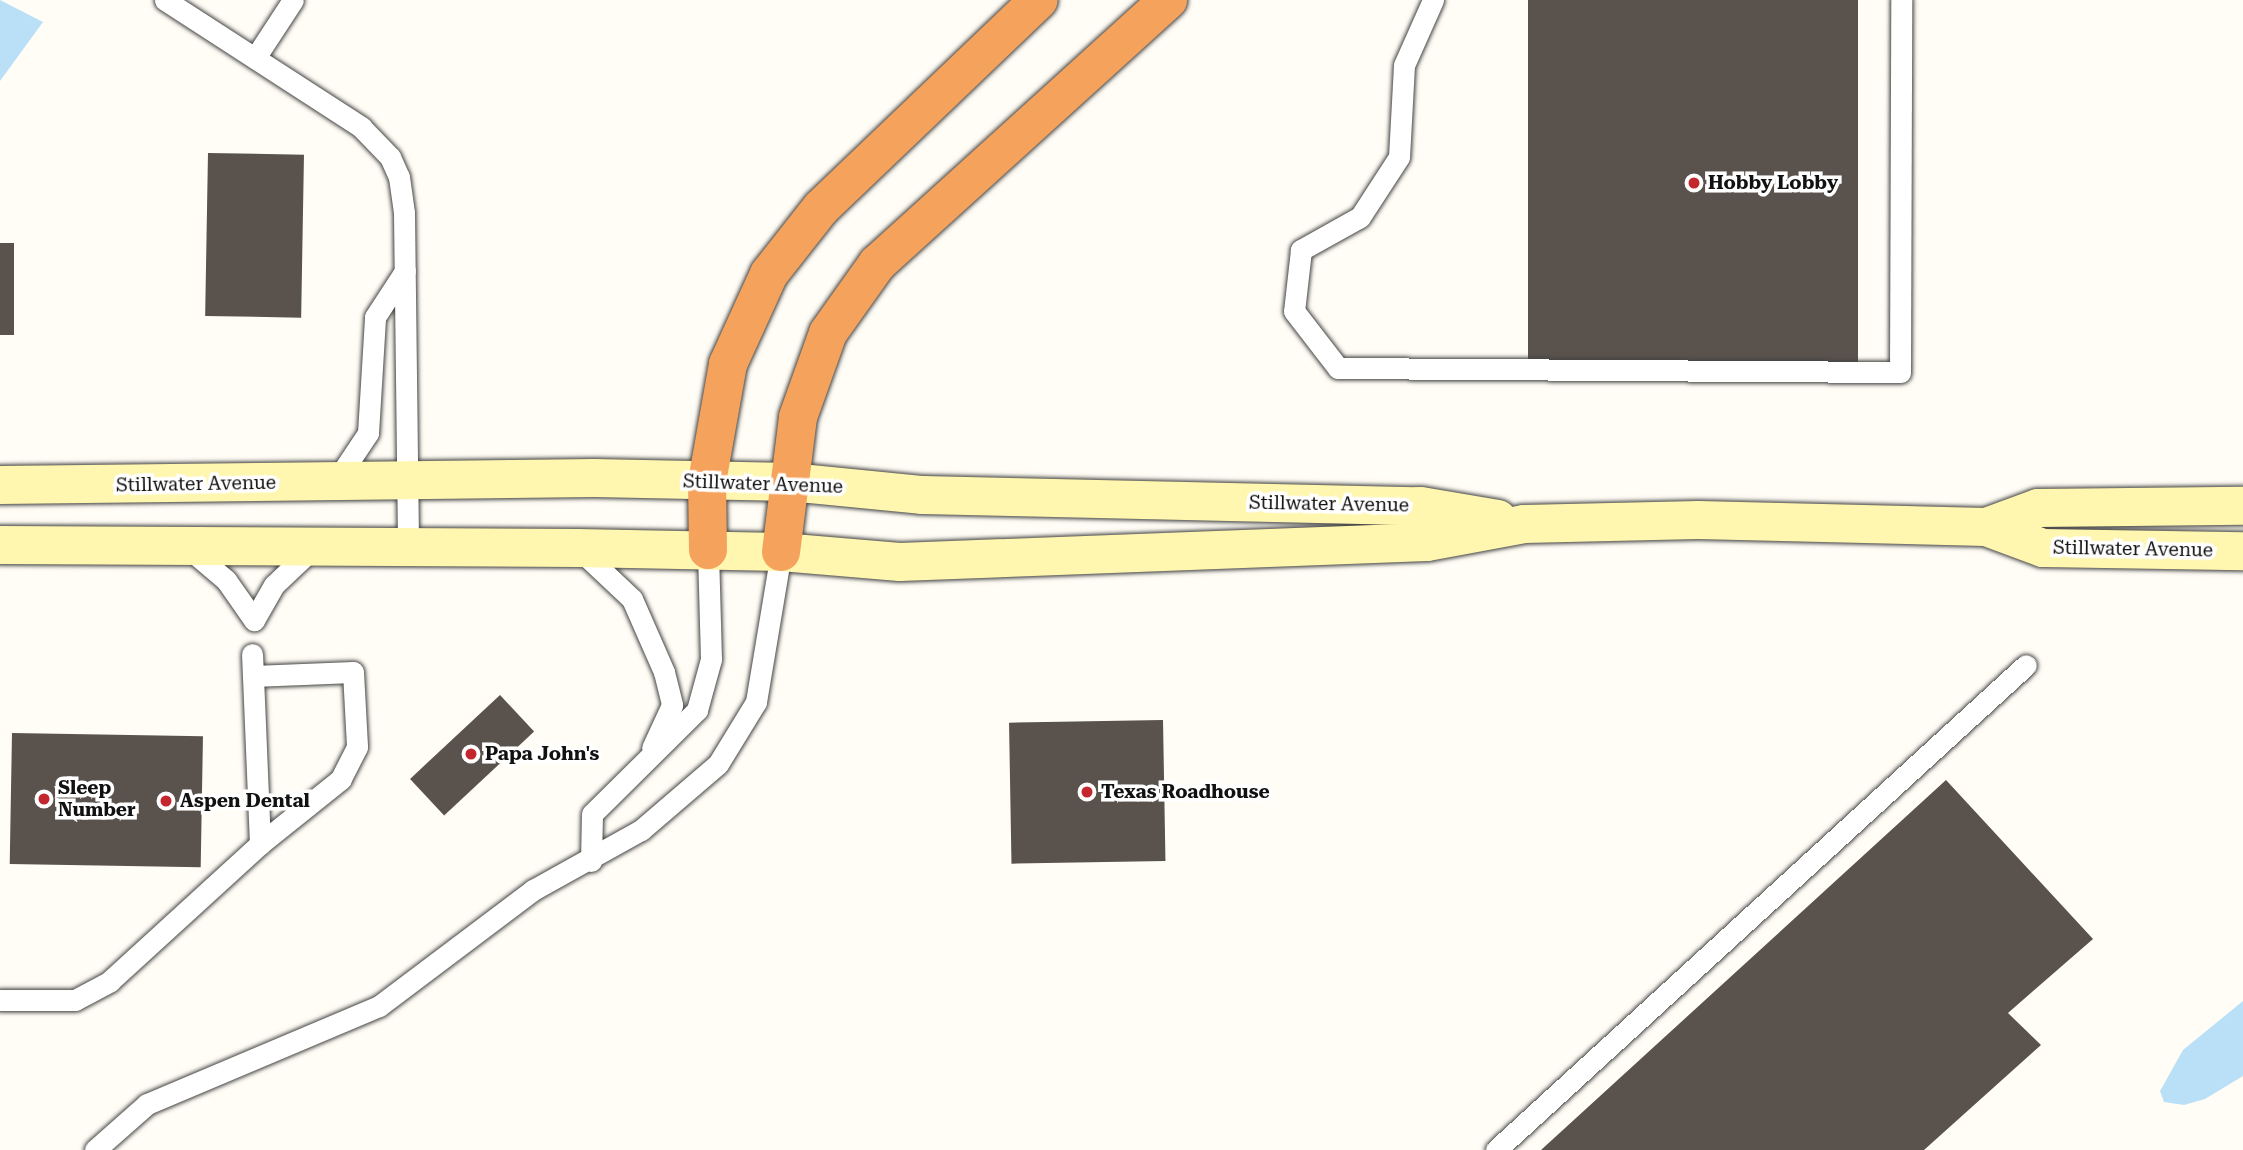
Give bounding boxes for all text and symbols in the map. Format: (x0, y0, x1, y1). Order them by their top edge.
place label: Hobby Lobby (1708, 172, 1838, 194)
marker: Hobby Lobby (1686, 175, 1702, 191)
street label: Stillwater Avenue (683, 470, 843, 498)
street label: Stillwater Avenue (116, 471, 276, 497)
street label: Stillwater Avenue (1249, 491, 1409, 517)
street label: Stillwater Avenue (2053, 536, 2213, 562)
place label: Papa John's (485, 743, 599, 765)
marker: Papa John's (463, 746, 479, 762)
place label: Sleep Number (58, 777, 136, 821)
place label: Texas Roadhouse (1101, 781, 1270, 803)
marker: Texas Roadhouse (1079, 784, 1095, 800)
place label: Aspen Dental (180, 790, 310, 812)
marker: Sleep Number (36, 791, 52, 807)
marker: Aspen Dental (158, 793, 174, 809)

